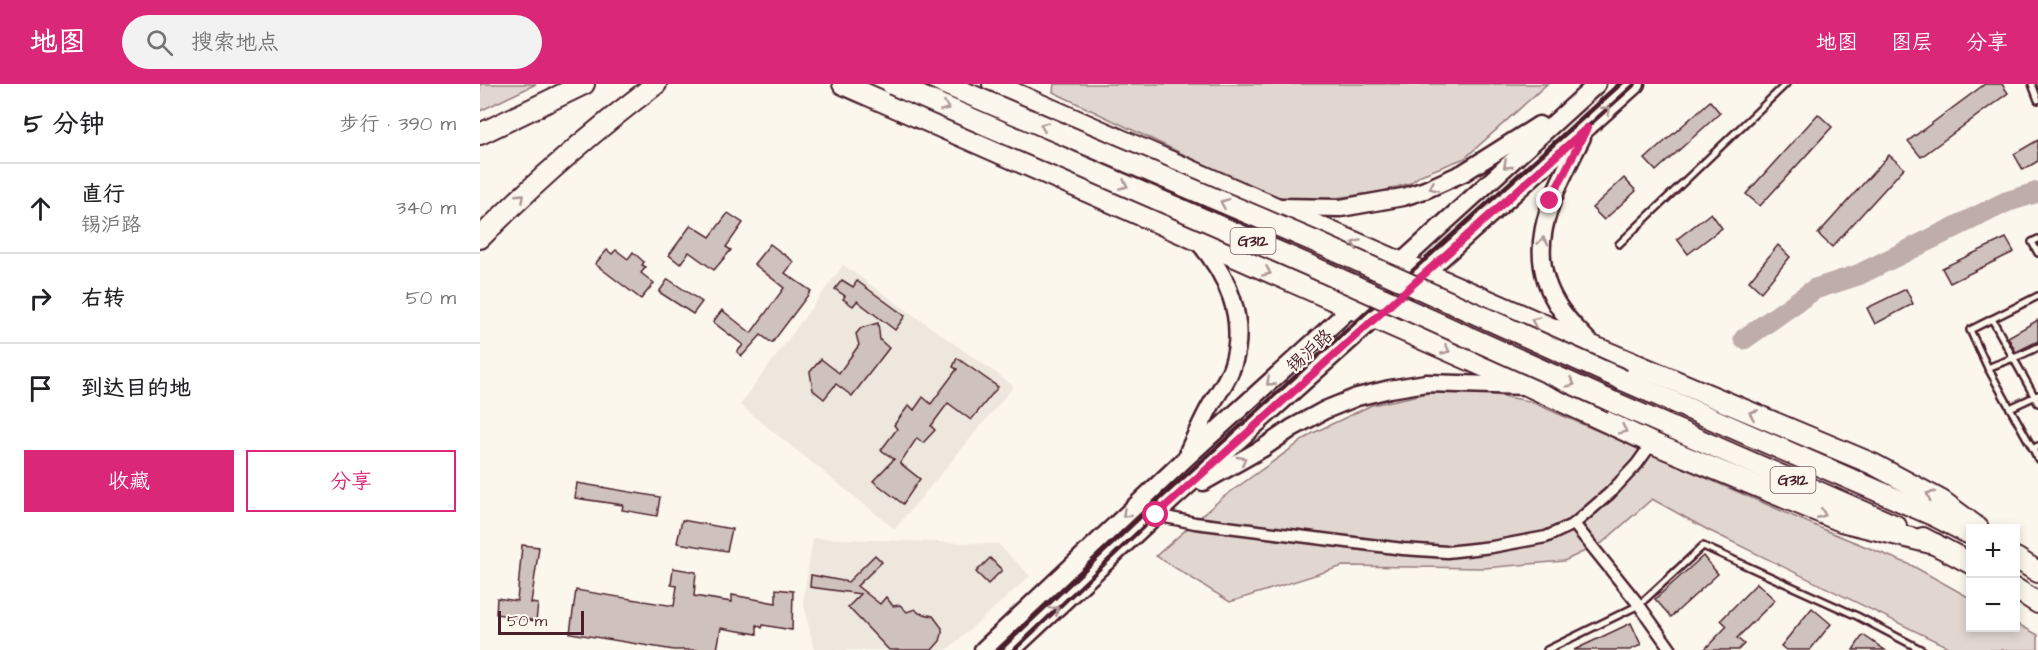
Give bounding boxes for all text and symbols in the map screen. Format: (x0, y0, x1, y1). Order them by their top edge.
search box (122, 15, 542, 69)
text: 地图 (30, 23, 86, 62)
icon: search (143, 26, 176, 59)
text: 搜索地点 (191, 27, 279, 58)
text: 地图 (1816, 28, 1858, 57)
text: 图层 (1891, 28, 1933, 57)
text: 分享 (1966, 28, 2008, 57)
one-way arrow (939, 100, 950, 112)
text: 5 分钟 (24, 106, 105, 142)
one-way arrow (1601, 106, 1612, 117)
text: 步行 · 390 m (339, 110, 456, 138)
one-way arrow (1040, 121, 1051, 133)
one-way arrow (1503, 158, 1513, 169)
one-way arrow (1118, 178, 1129, 190)
text: 直行 (81, 179, 125, 210)
one-way arrow (1428, 180, 1439, 192)
route end (1536, 187, 1562, 213)
icon: ahead (24, 192, 57, 225)
one-way arrow (515, 193, 525, 204)
text: 340 m (396, 194, 456, 222)
one-way arrow (1219, 198, 1230, 210)
text: 锡沪路 (81, 211, 141, 239)
road number: G312 (1230, 228, 1276, 254)
one-way arrow (1536, 236, 1549, 245)
one-way arrow (1351, 239, 1362, 251)
one-way arrow (1260, 264, 1271, 276)
icon: right (24, 282, 57, 315)
text: 右转 (81, 283, 125, 314)
text: 50 m (406, 284, 456, 312)
one-way arrow (1530, 316, 1541, 328)
street label: 锡沪路 (1282, 324, 1338, 378)
one-way arrow (1439, 342, 1450, 354)
icon: arrive (24, 372, 57, 405)
text: 到达目的地 (81, 373, 191, 404)
one-way arrow (1266, 375, 1276, 386)
one-way arrow (1565, 376, 1576, 388)
one-way arrow (1748, 409, 1759, 421)
one-way arrow (1617, 422, 1628, 434)
button: 收藏 (24, 450, 234, 512)
button: 分享 (246, 450, 456, 512)
one-way arrow (1236, 456, 1246, 467)
road number: G312 (1770, 467, 1816, 493)
one-way arrow (1926, 491, 1936, 502)
route start (1142, 501, 1168, 527)
one-way arrow (1123, 507, 1134, 518)
one-way arrow (1816, 507, 1827, 519)
map controls (1966, 524, 2020, 632)
button: + (1966, 524, 2020, 578)
button: − (1966, 578, 2020, 632)
one-way arrow (1048, 606, 1059, 617)
scale bar (498, 608, 584, 636)
text: 50 m (507, 610, 547, 632)

